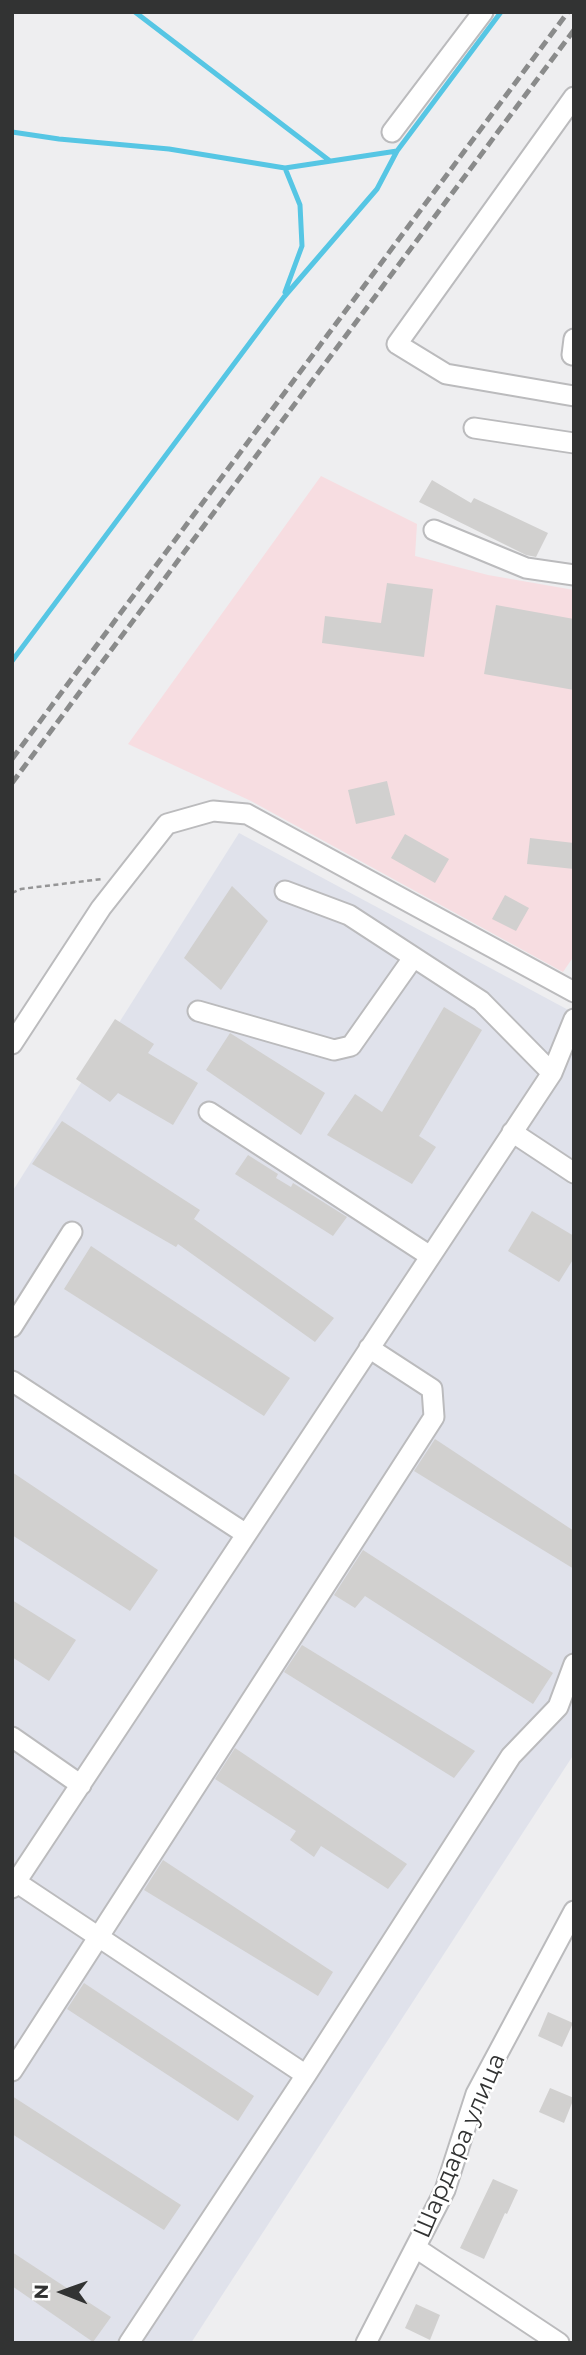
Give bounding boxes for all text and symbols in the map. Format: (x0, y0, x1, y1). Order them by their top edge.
street label: Шардара улица (408, 2049, 512, 2243)
north arrow (28, 2257, 98, 2327)
text: N (30, 2284, 53, 2300)

